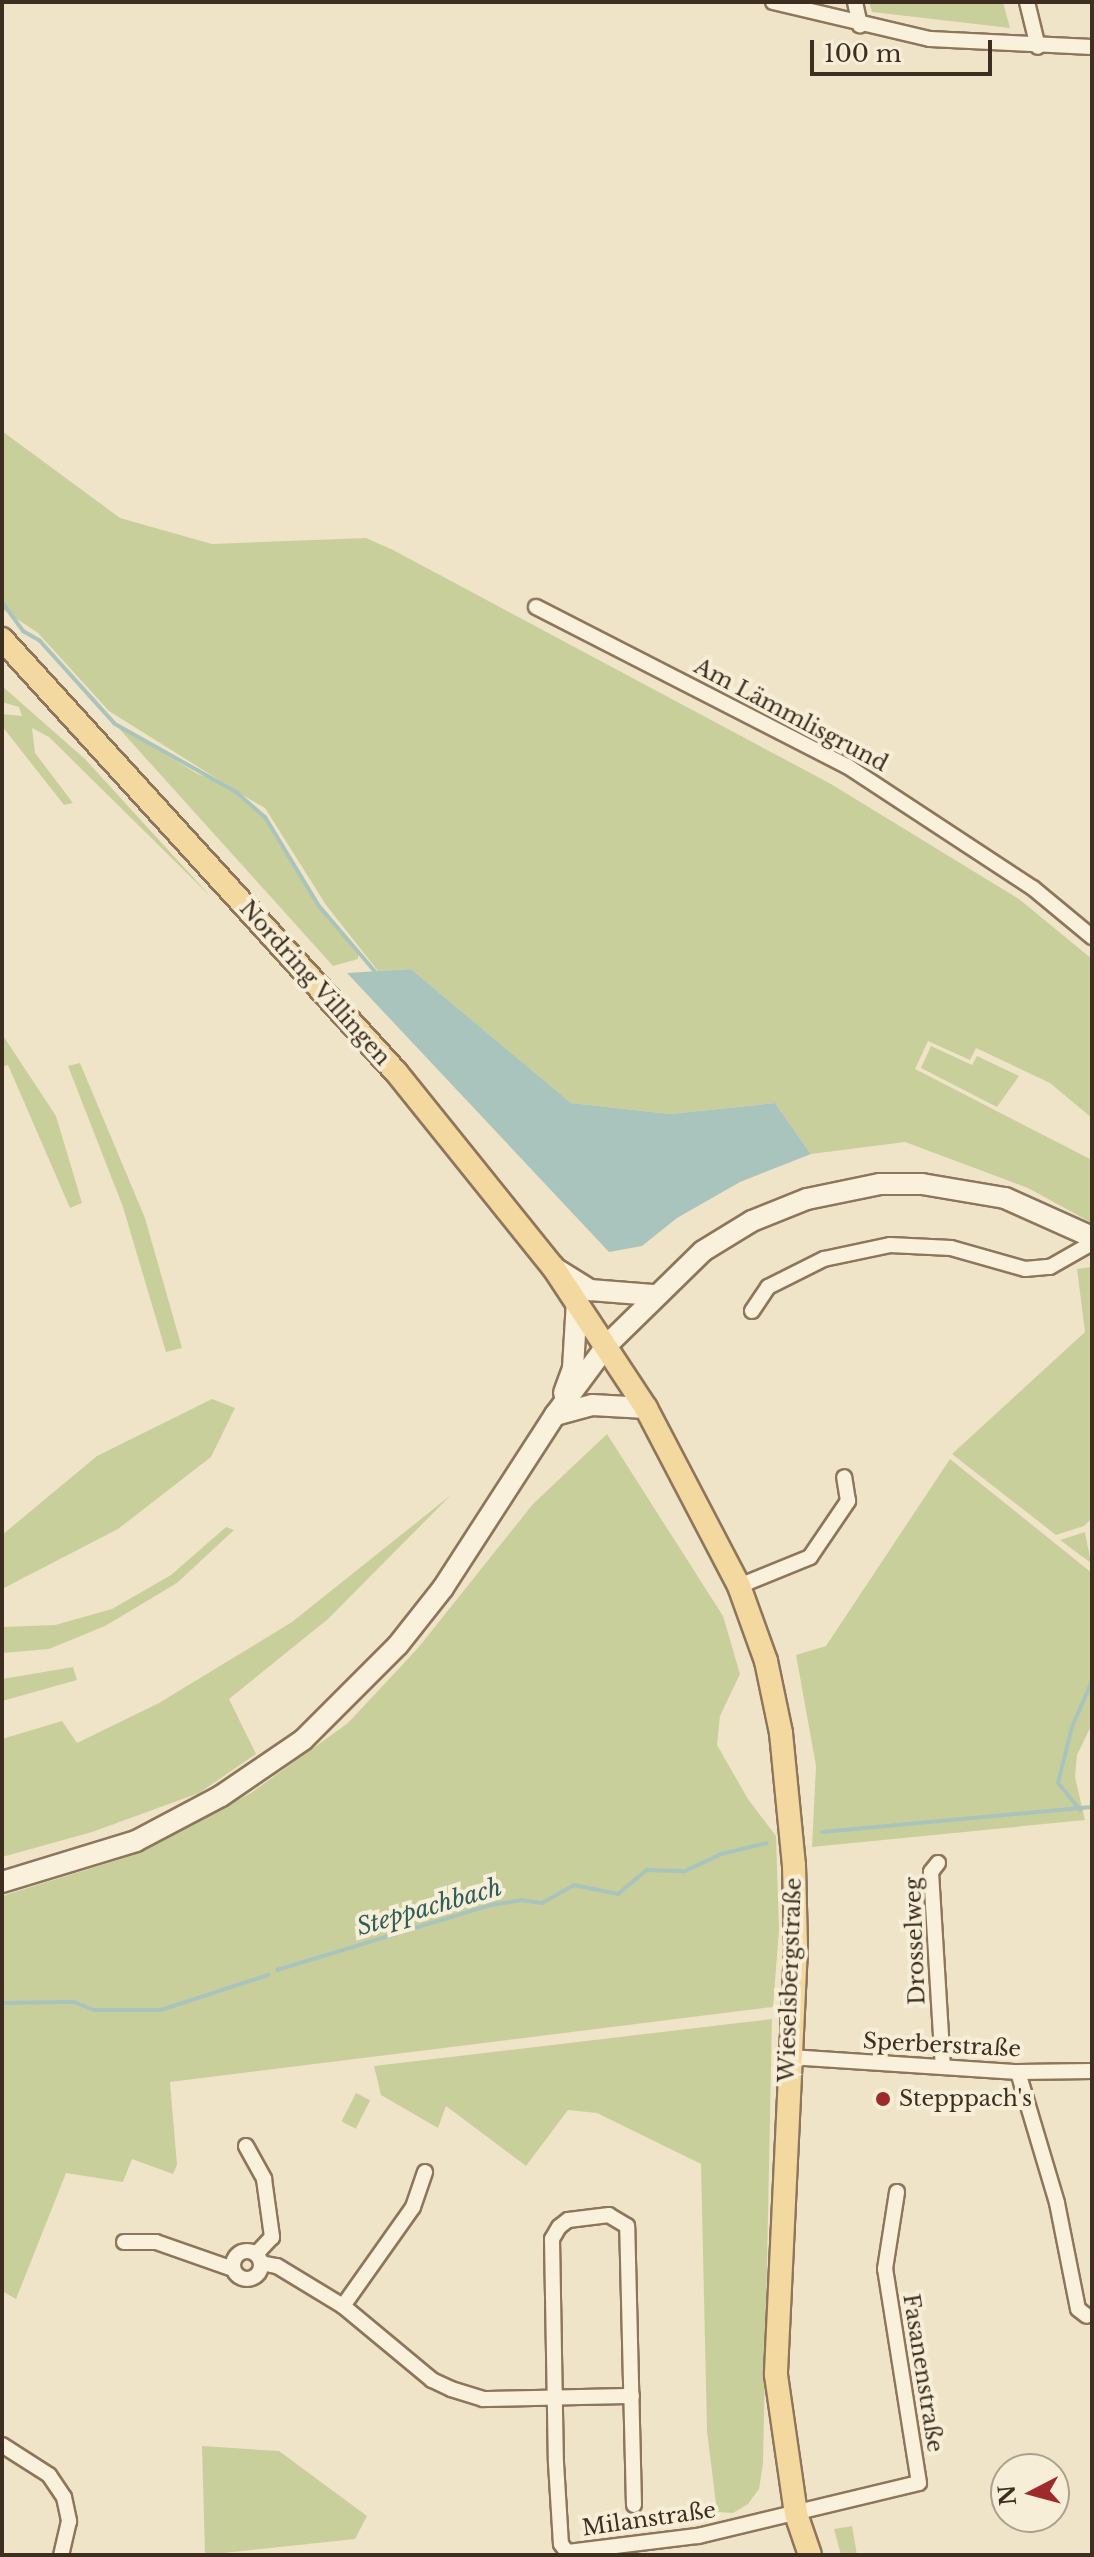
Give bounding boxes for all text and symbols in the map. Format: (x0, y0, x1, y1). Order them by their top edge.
scale bar (814, 24, 996, 74)
text: 100 m (824, 39, 902, 68)
street label: Am Lämmlisgrund (690, 653, 892, 777)
street label: Nordring Villingen (234, 895, 396, 1071)
water label: Steppachbach (353, 1873, 505, 1941)
street label: Wieselsbergstraße (773, 1877, 807, 2083)
street label: Drosselweg (900, 1877, 930, 2005)
street label: Sperberstraße (862, 2028, 1022, 2062)
place label: Stepppach's (899, 2086, 1032, 2112)
marker: Stepppach's (874, 2090, 892, 2108)
street label: Fasanenstraße (897, 2292, 949, 2454)
north arrow (990, 2453, 1070, 2533)
text: N (993, 2484, 1022, 2507)
street label: Milanstraße (581, 2497, 717, 2541)

